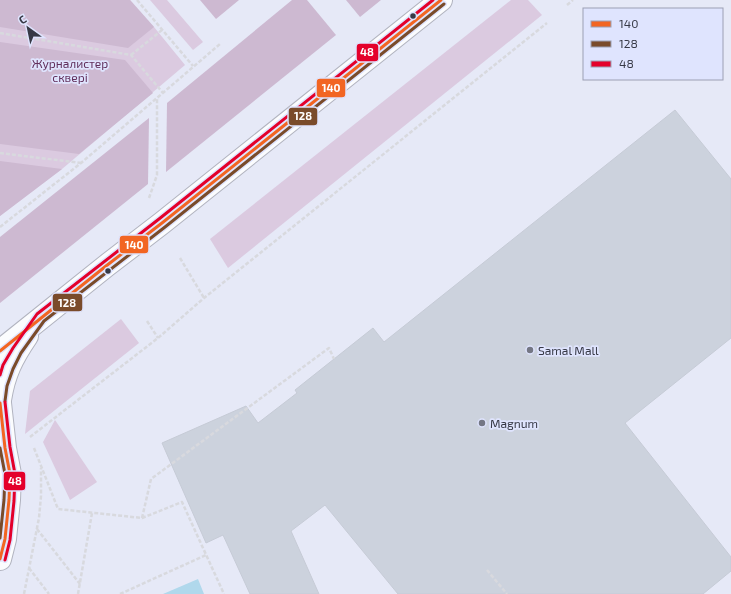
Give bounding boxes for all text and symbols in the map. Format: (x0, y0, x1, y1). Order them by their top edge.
north arrow (8, 8, 48, 48)
legend (583, 8, 723, 80)
unlabelled marker (408, 11, 418, 21)
text: С (16, 12, 29, 26)
text: 140 (619, 16, 638, 30)
text: 128 (619, 36, 638, 50)
line badge: 48 (356, 43, 379, 62)
text: 48 (360, 45, 374, 58)
park label: Журналиcтер сквері (32, 56, 108, 84)
text: 48 (619, 56, 634, 70)
line badge: 140 (316, 78, 346, 98)
text: 140 (322, 81, 340, 94)
line badge: 128 (288, 107, 318, 126)
text: 128 (294, 109, 312, 122)
line badge: 140 (119, 235, 149, 254)
text: 140 (125, 238, 143, 251)
unlabelled marker (103, 266, 113, 276)
line badge: 128 (52, 293, 83, 312)
text: 128 (58, 296, 76, 309)
place label: Samal Mall (538, 343, 599, 357)
marker: Samal Mall (525, 345, 535, 355)
place label: Magnum (490, 416, 538, 430)
marker: Magnum (477, 418, 487, 428)
line badge: 48 (3, 471, 26, 491)
text: 48 (8, 474, 22, 487)

